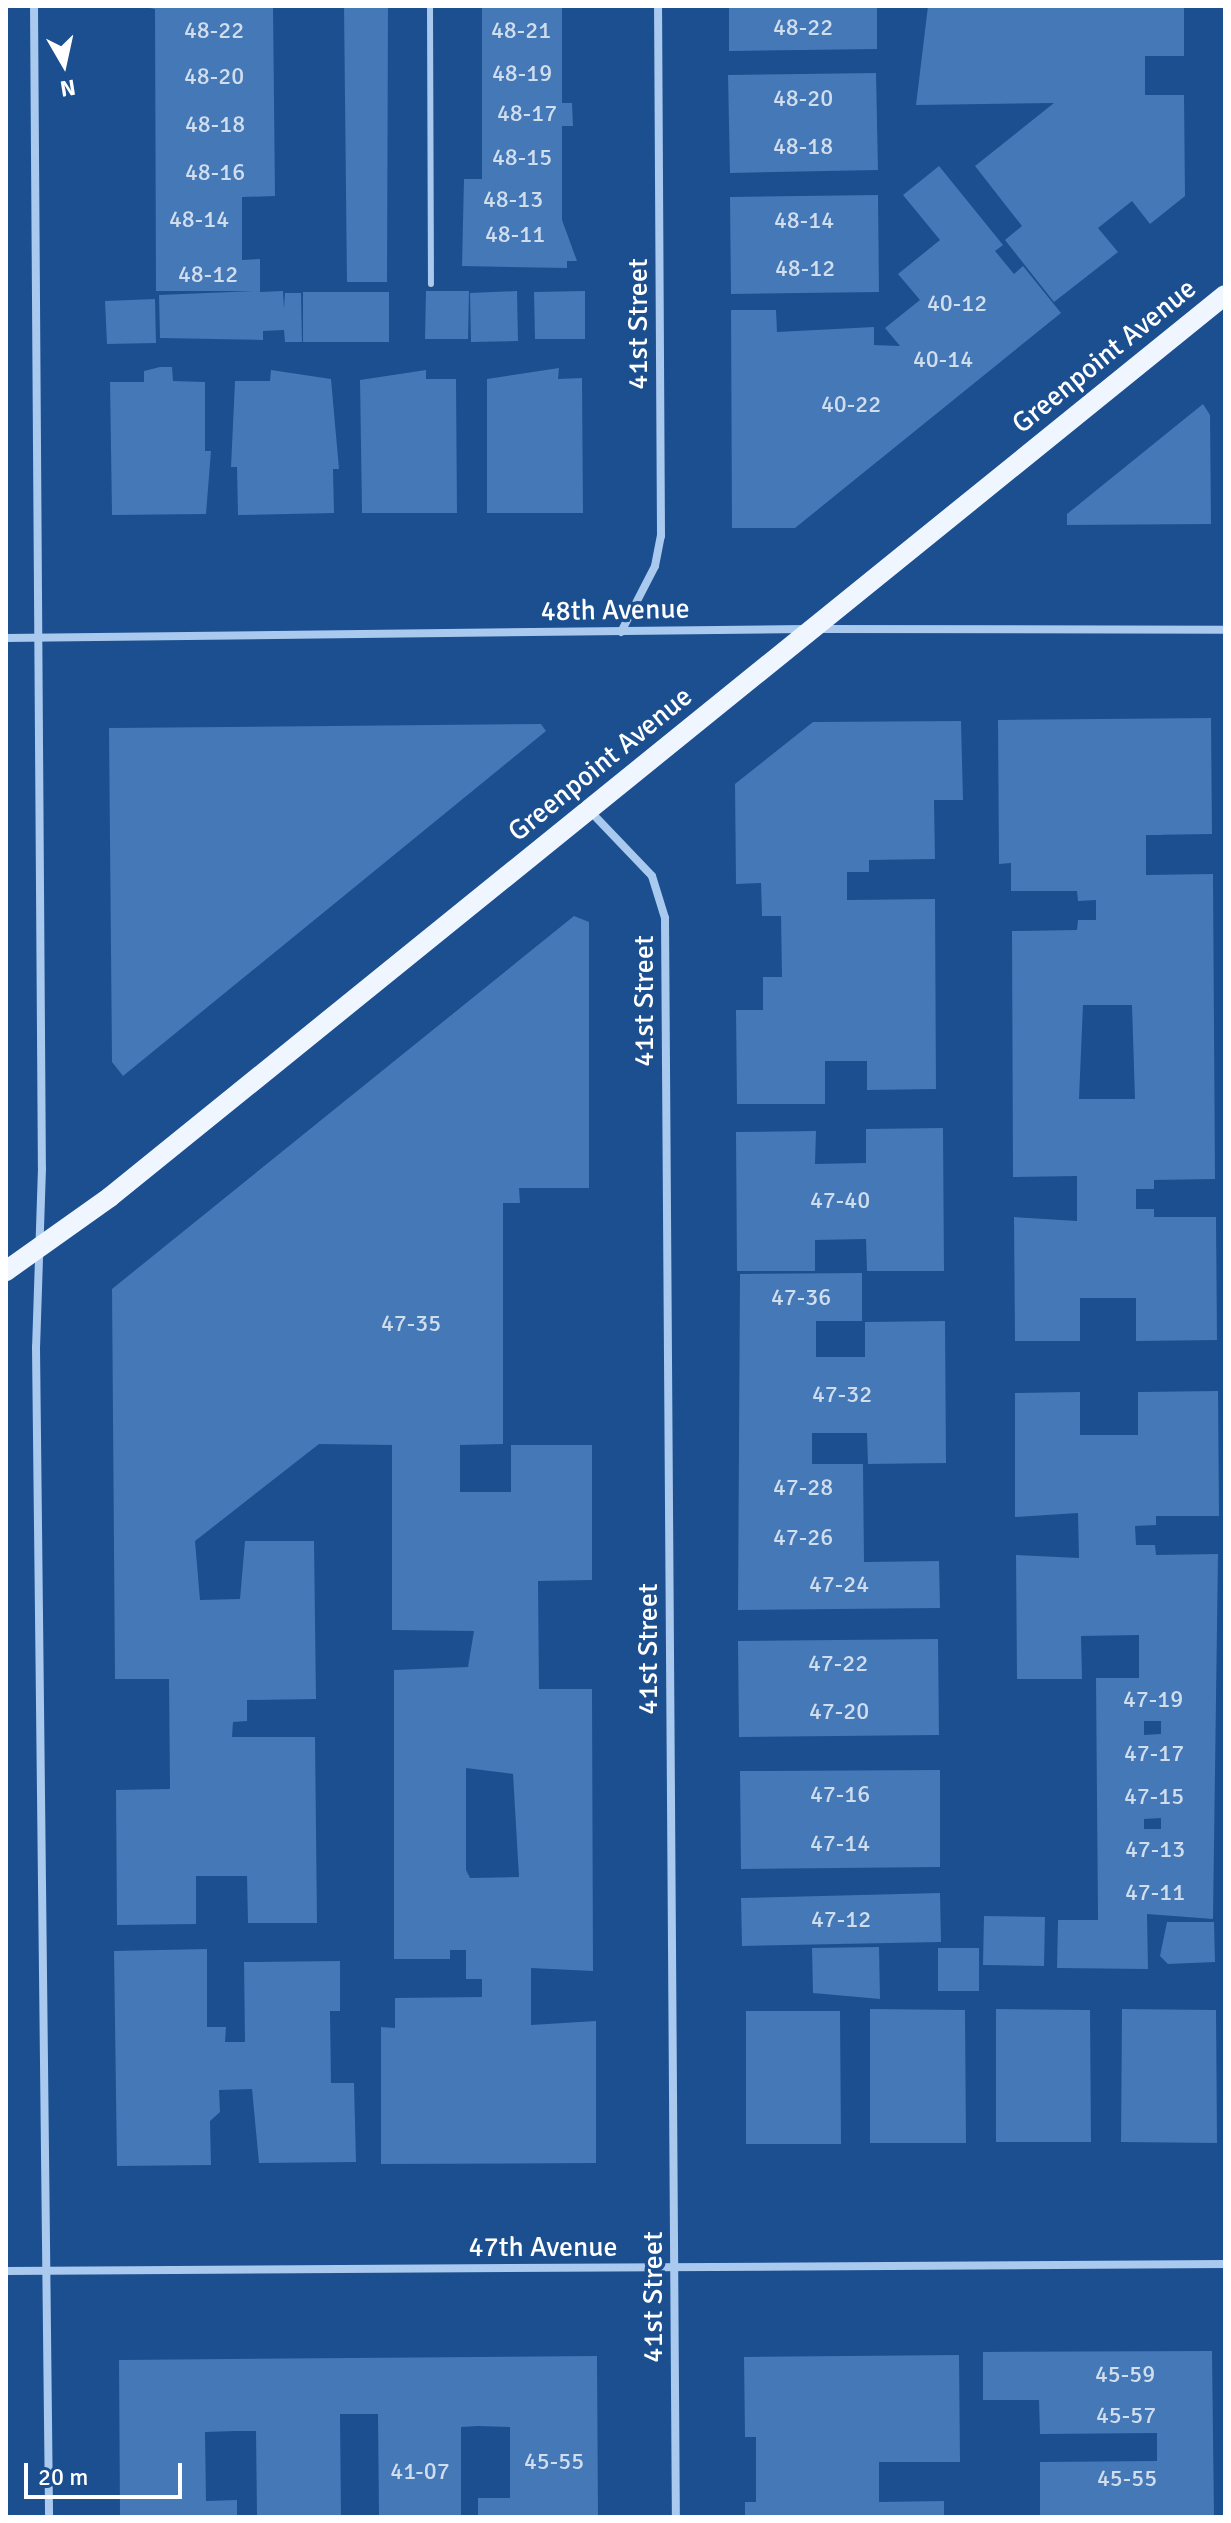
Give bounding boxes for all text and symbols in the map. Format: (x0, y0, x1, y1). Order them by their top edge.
house number: 48-22 (773, 14, 833, 42)
house number: 48-22 (184, 17, 244, 45)
house number: 48-21 (491, 17, 551, 45)
north arrow (24, 24, 104, 104)
house number: 48-19 (492, 60, 552, 88)
house number: 48-20 (184, 63, 244, 91)
text: N (58, 74, 78, 103)
house number: 48-20 (773, 85, 833, 113)
house number: 48-17 (497, 100, 557, 128)
house number: 48-18 (185, 111, 245, 139)
house number: 48-18 (773, 133, 833, 161)
house number: 48-15 (492, 144, 552, 172)
house number: 48-16 (185, 159, 245, 187)
house number: 48-13 (483, 186, 543, 214)
house number: 48-14 (169, 206, 229, 234)
house number: 48-14 (774, 207, 834, 235)
house number: 48-11 (485, 221, 545, 249)
house number: 48-12 (775, 255, 835, 283)
street label: 41st Street (621, 258, 655, 390)
house number: 48-12 (178, 261, 238, 289)
street label: Greenpoint Avenue (1005, 272, 1203, 440)
house number: 40-12 (927, 290, 987, 318)
house number: 40-14 (913, 346, 973, 374)
house number: 40-22 (821, 391, 881, 419)
street label: 48th Avenue (540, 592, 690, 628)
street label: Greenpoint Avenue (501, 680, 699, 848)
street label: 41st Street (627, 935, 661, 1067)
house number: 47-40 (810, 1187, 870, 1215)
house number: 47-36 (771, 1284, 831, 1312)
house number: 47-35 (381, 1310, 441, 1338)
house number: 47-32 (812, 1381, 872, 1409)
house number: 47-28 (773, 1474, 833, 1502)
house number: 47-26 (773, 1524, 833, 1552)
house number: 47-24 (809, 1571, 869, 1599)
street label: 41st Street (631, 1583, 665, 1715)
house number: 47-22 (808, 1650, 868, 1678)
house number: 47-19 (1123, 1686, 1183, 1714)
house number: 47-20 (809, 1698, 869, 1726)
house number: 47-17 (1124, 1740, 1184, 1768)
house number: 47-16 (810, 1781, 870, 1809)
house number: 47-15 (1124, 1783, 1184, 1811)
house number: 47-14 (810, 1830, 870, 1858)
house number: 47-13 (1125, 1836, 1185, 1864)
house number: 47-11 (1125, 1879, 1185, 1907)
house number: 47-12 (811, 1906, 871, 1934)
street label: 47th Avenue (468, 2230, 618, 2264)
street label: 41st Street (636, 2231, 670, 2363)
house number: 45-59 (1095, 2361, 1155, 2389)
house number: 45-57 (1096, 2402, 1156, 2430)
scale bar (28, 2447, 186, 2497)
house number: 45-55 (524, 2448, 584, 2476)
house number: 41-07 (390, 2458, 450, 2486)
text: 20 m (38, 2462, 88, 2492)
house number: 45-55 (1097, 2465, 1157, 2493)

